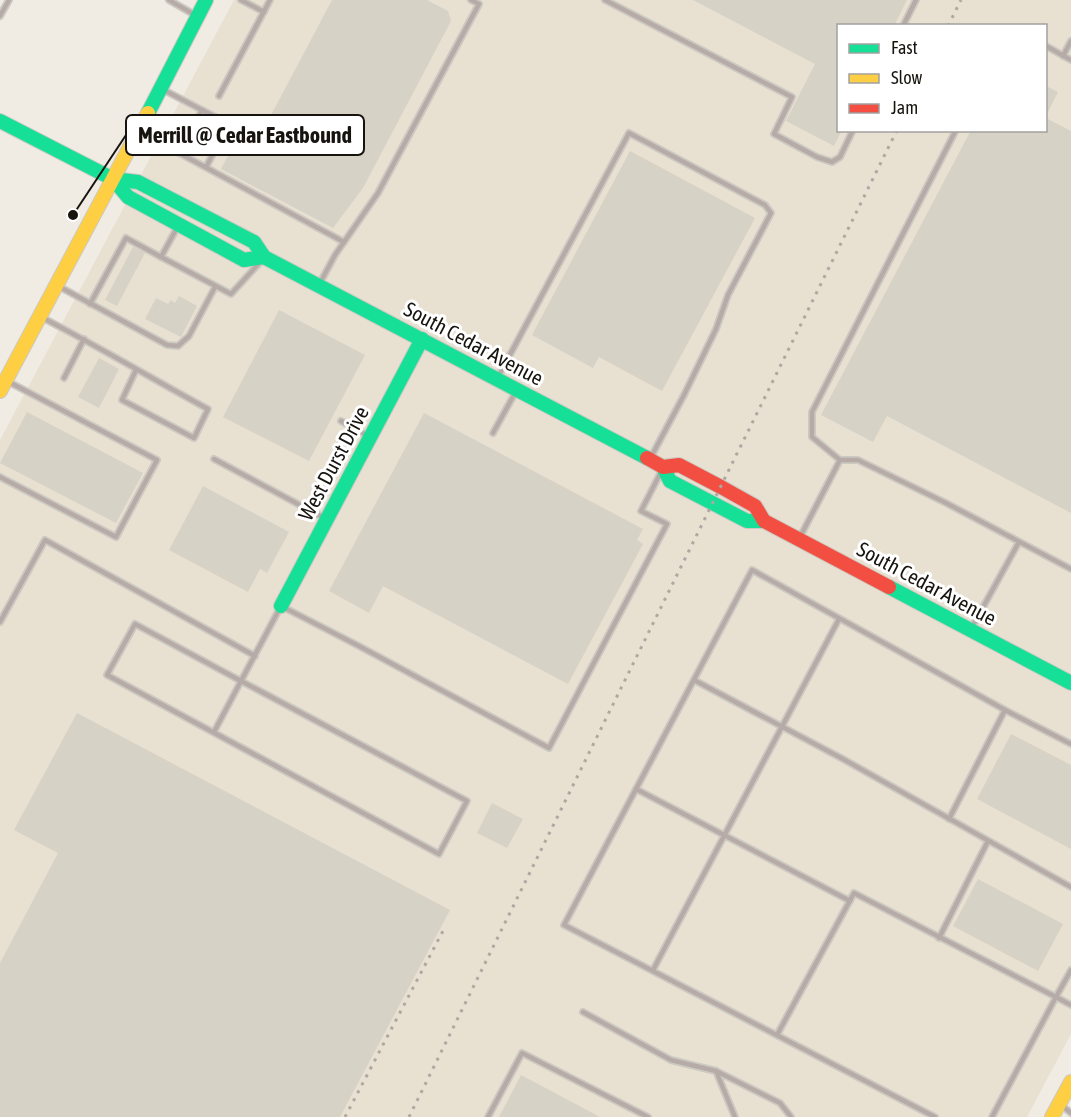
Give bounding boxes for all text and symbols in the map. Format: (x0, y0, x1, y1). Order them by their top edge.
legend (837, 24, 1047, 132)
text: Fast (891, 37, 918, 58)
text: Slow (891, 67, 922, 88)
text: Jam (891, 97, 918, 118)
callout: Merrill @ Cedar Eastbound (126, 115, 364, 155)
text: Merrill @ Cedar Eastbound (138, 122, 352, 148)
street label: South Cedar Avenue (400, 296, 548, 390)
street label: West Durst Drive (293, 402, 373, 524)
street label: South Cedar Avenue (853, 536, 1001, 630)

